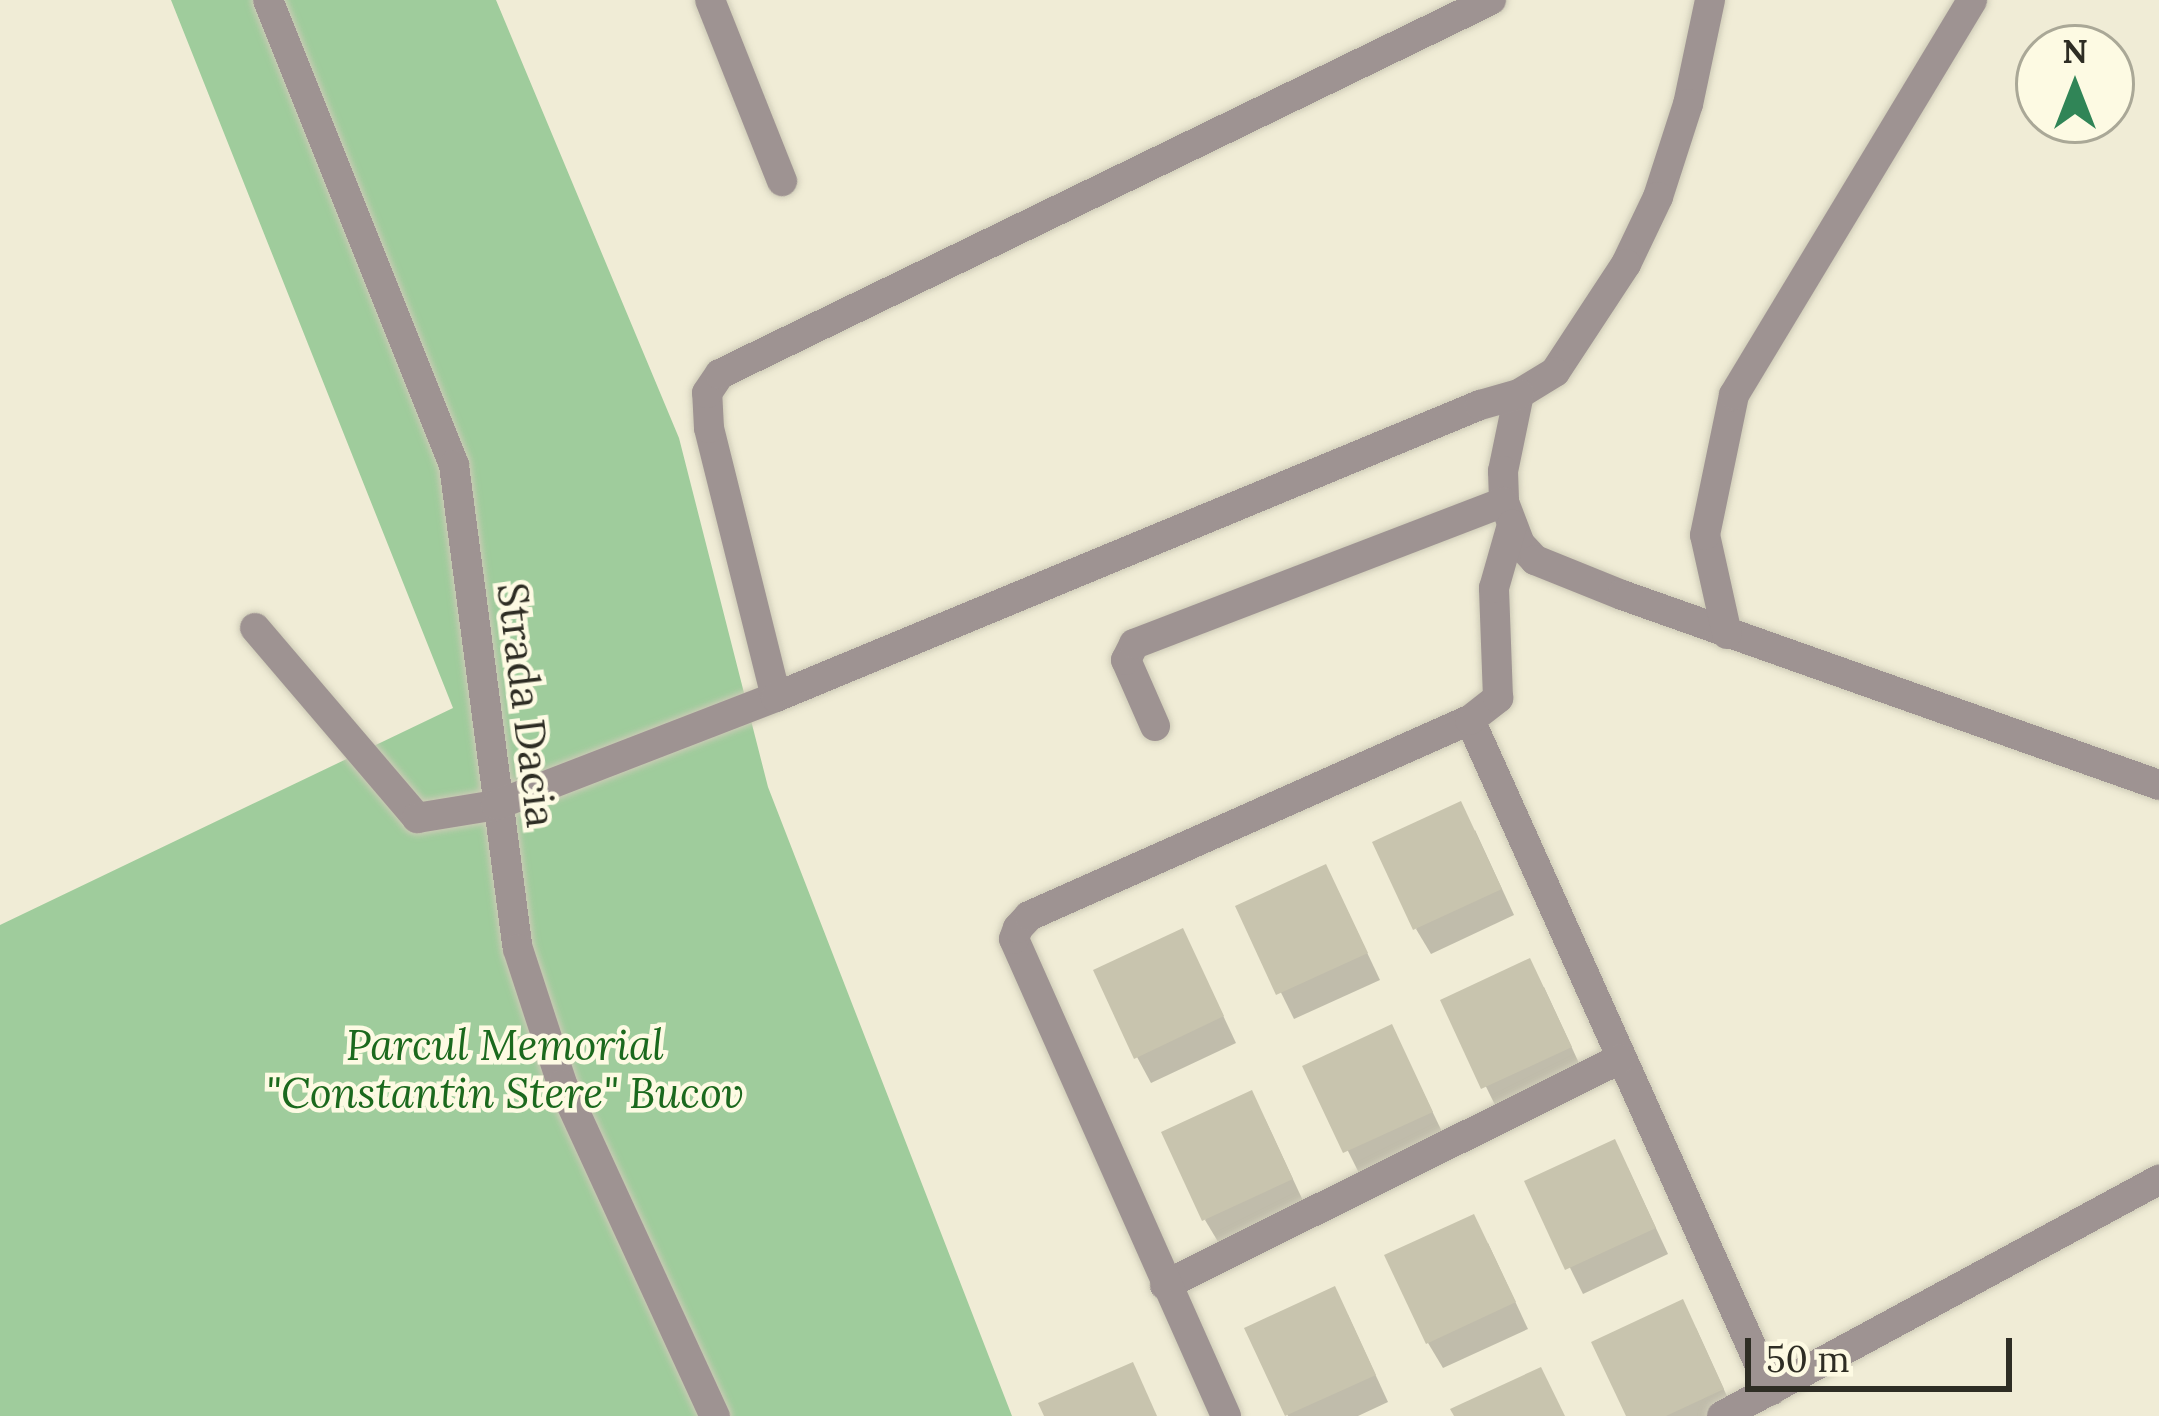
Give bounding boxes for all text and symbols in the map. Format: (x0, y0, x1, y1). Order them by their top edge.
north arrow (2015, 24, 2135, 144)
text: N (2062, 30, 2088, 72)
street label: Strada Dacia (487, 580, 567, 830)
park label: Parcul Memorial "Constantin Stere" Bucov (266, 1020, 744, 1118)
scale bar (1751, 1314, 2018, 1388)
text: 50 m (1766, 1336, 1850, 1382)

